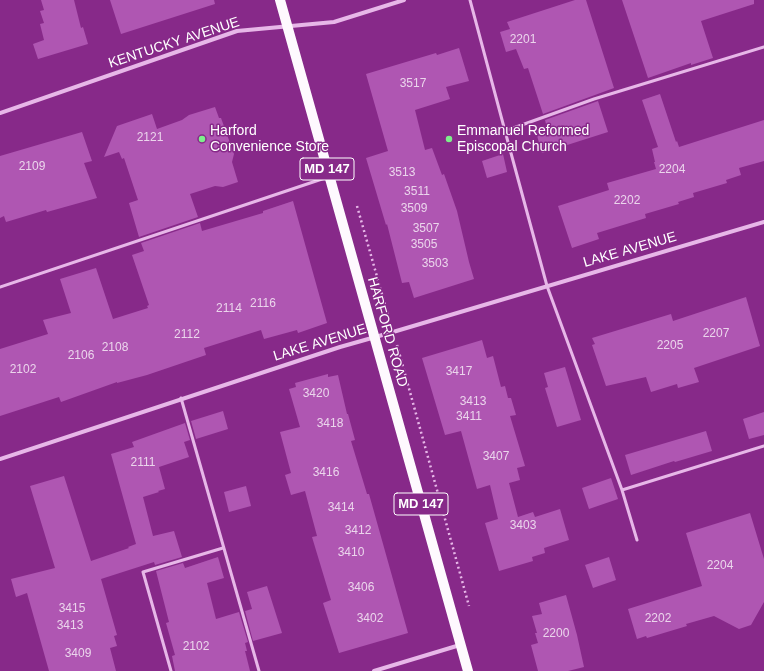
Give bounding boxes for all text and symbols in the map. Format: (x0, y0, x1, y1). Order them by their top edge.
street label: KENTUCKY AVENUE (106, 14, 242, 72)
house number: 2201 (510, 33, 536, 47)
house number: 3517 (400, 77, 426, 91)
place label: Harford Convenience Store (210, 123, 329, 156)
place label: Emmanuel Reformed Episcopal Church (457, 123, 589, 156)
house number: 2121 (137, 131, 163, 145)
marker: Harford Convenience Store (197, 134, 207, 144)
marker: Emmanuel Reformed Episcopal Church (444, 134, 454, 144)
road number: MD 147 (300, 158, 354, 180)
house number: 2109 (19, 160, 45, 174)
house number: 2204 (659, 163, 685, 177)
house number: 3513 (389, 166, 415, 180)
house number: 3511 (404, 185, 430, 199)
house number: 2202 (614, 194, 640, 208)
house number: 3509 (401, 202, 427, 216)
house number: 3507 (413, 222, 439, 236)
street label: LAKE AVENUE (581, 229, 679, 271)
house number: 3505 (411, 238, 437, 252)
house number: 3503 (422, 257, 448, 271)
street label: HARFORD ROAD (363, 275, 411, 389)
house number: 2116 (250, 297, 276, 311)
house number: 2114 (216, 302, 242, 316)
street label: LAKE AVENUE (272, 321, 368, 365)
house number: 2207 (703, 327, 729, 341)
house number: 2112 (174, 328, 200, 342)
house number: 2205 (657, 339, 683, 353)
house number: 2108 (102, 341, 128, 355)
house number: 2106 (68, 349, 94, 363)
house number: 2102 (10, 363, 36, 377)
house number: 3417 (446, 365, 472, 379)
house number: 3420 (303, 387, 329, 401)
house number: 3413 (460, 395, 486, 409)
house number: 3411 (456, 410, 482, 424)
house number: 3418 (317, 417, 343, 431)
house number: 3407 (483, 450, 509, 464)
house number: 2111 (131, 456, 155, 470)
house number: 3416 (313, 466, 339, 480)
road number: MD 147 (394, 493, 448, 515)
house number: 3414 (328, 501, 354, 515)
house number: 3403 (510, 519, 536, 533)
house number: 3412 (345, 524, 371, 538)
house number: 3410 (338, 546, 364, 560)
house number: 2204 (707, 559, 733, 573)
house number: 3406 (348, 581, 374, 595)
house number: 3415 (59, 602, 85, 616)
house number: 3402 (357, 612, 383, 626)
house number: 2202 (645, 612, 671, 626)
house number: 3413 (57, 619, 83, 633)
house number: 2200 (543, 627, 569, 641)
house number: 2102 (183, 640, 209, 654)
house number: 3409 (65, 647, 91, 661)

